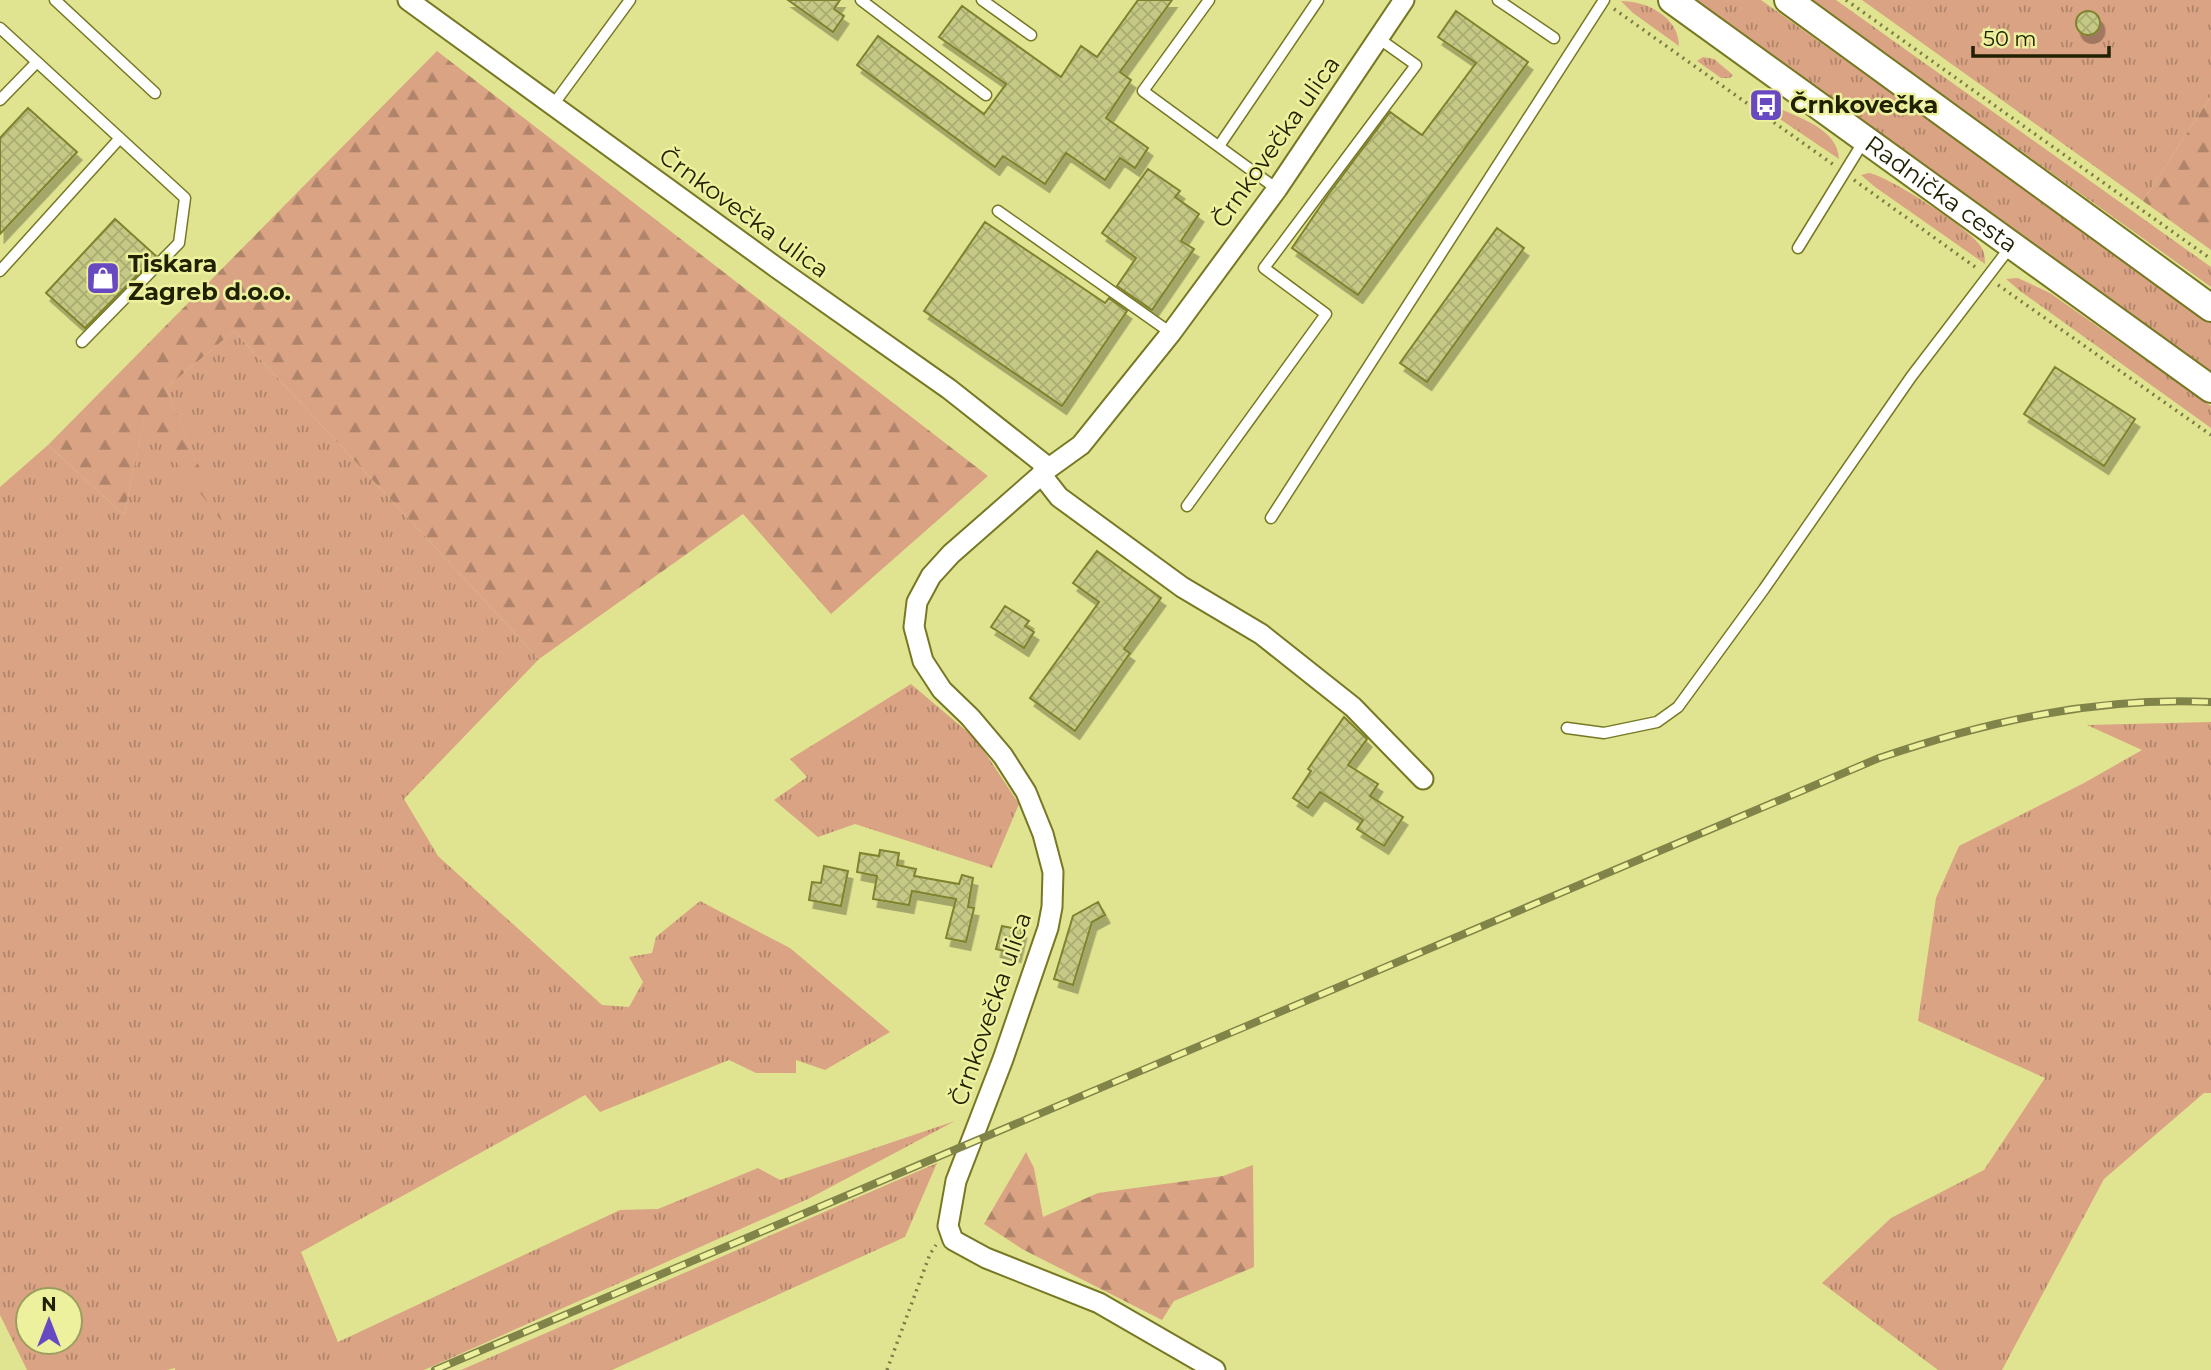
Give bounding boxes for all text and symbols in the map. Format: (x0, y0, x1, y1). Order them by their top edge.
scale bar (1973, 14, 2110, 58)
text: 50 m (1983, 26, 2037, 51)
street label: Črnkovečka ulica (1205, 50, 1346, 233)
bus stop icon: Črnkovečka (1747, 86, 1785, 124)
place label: Črnkovečka (1790, 90, 1938, 119)
street label: Radnička cesta (1860, 129, 2023, 259)
street label: Črnkovečka ulica (654, 141, 835, 284)
place label: Tiskara Zagreb d.o.o. (128, 249, 291, 306)
shop icon: Tiskara Zagreb d.o.o. (84, 259, 122, 297)
street label: Črnkovečka ulica (944, 908, 1037, 1110)
north arrow (14, 1286, 84, 1356)
text: N (41, 1293, 57, 1316)

